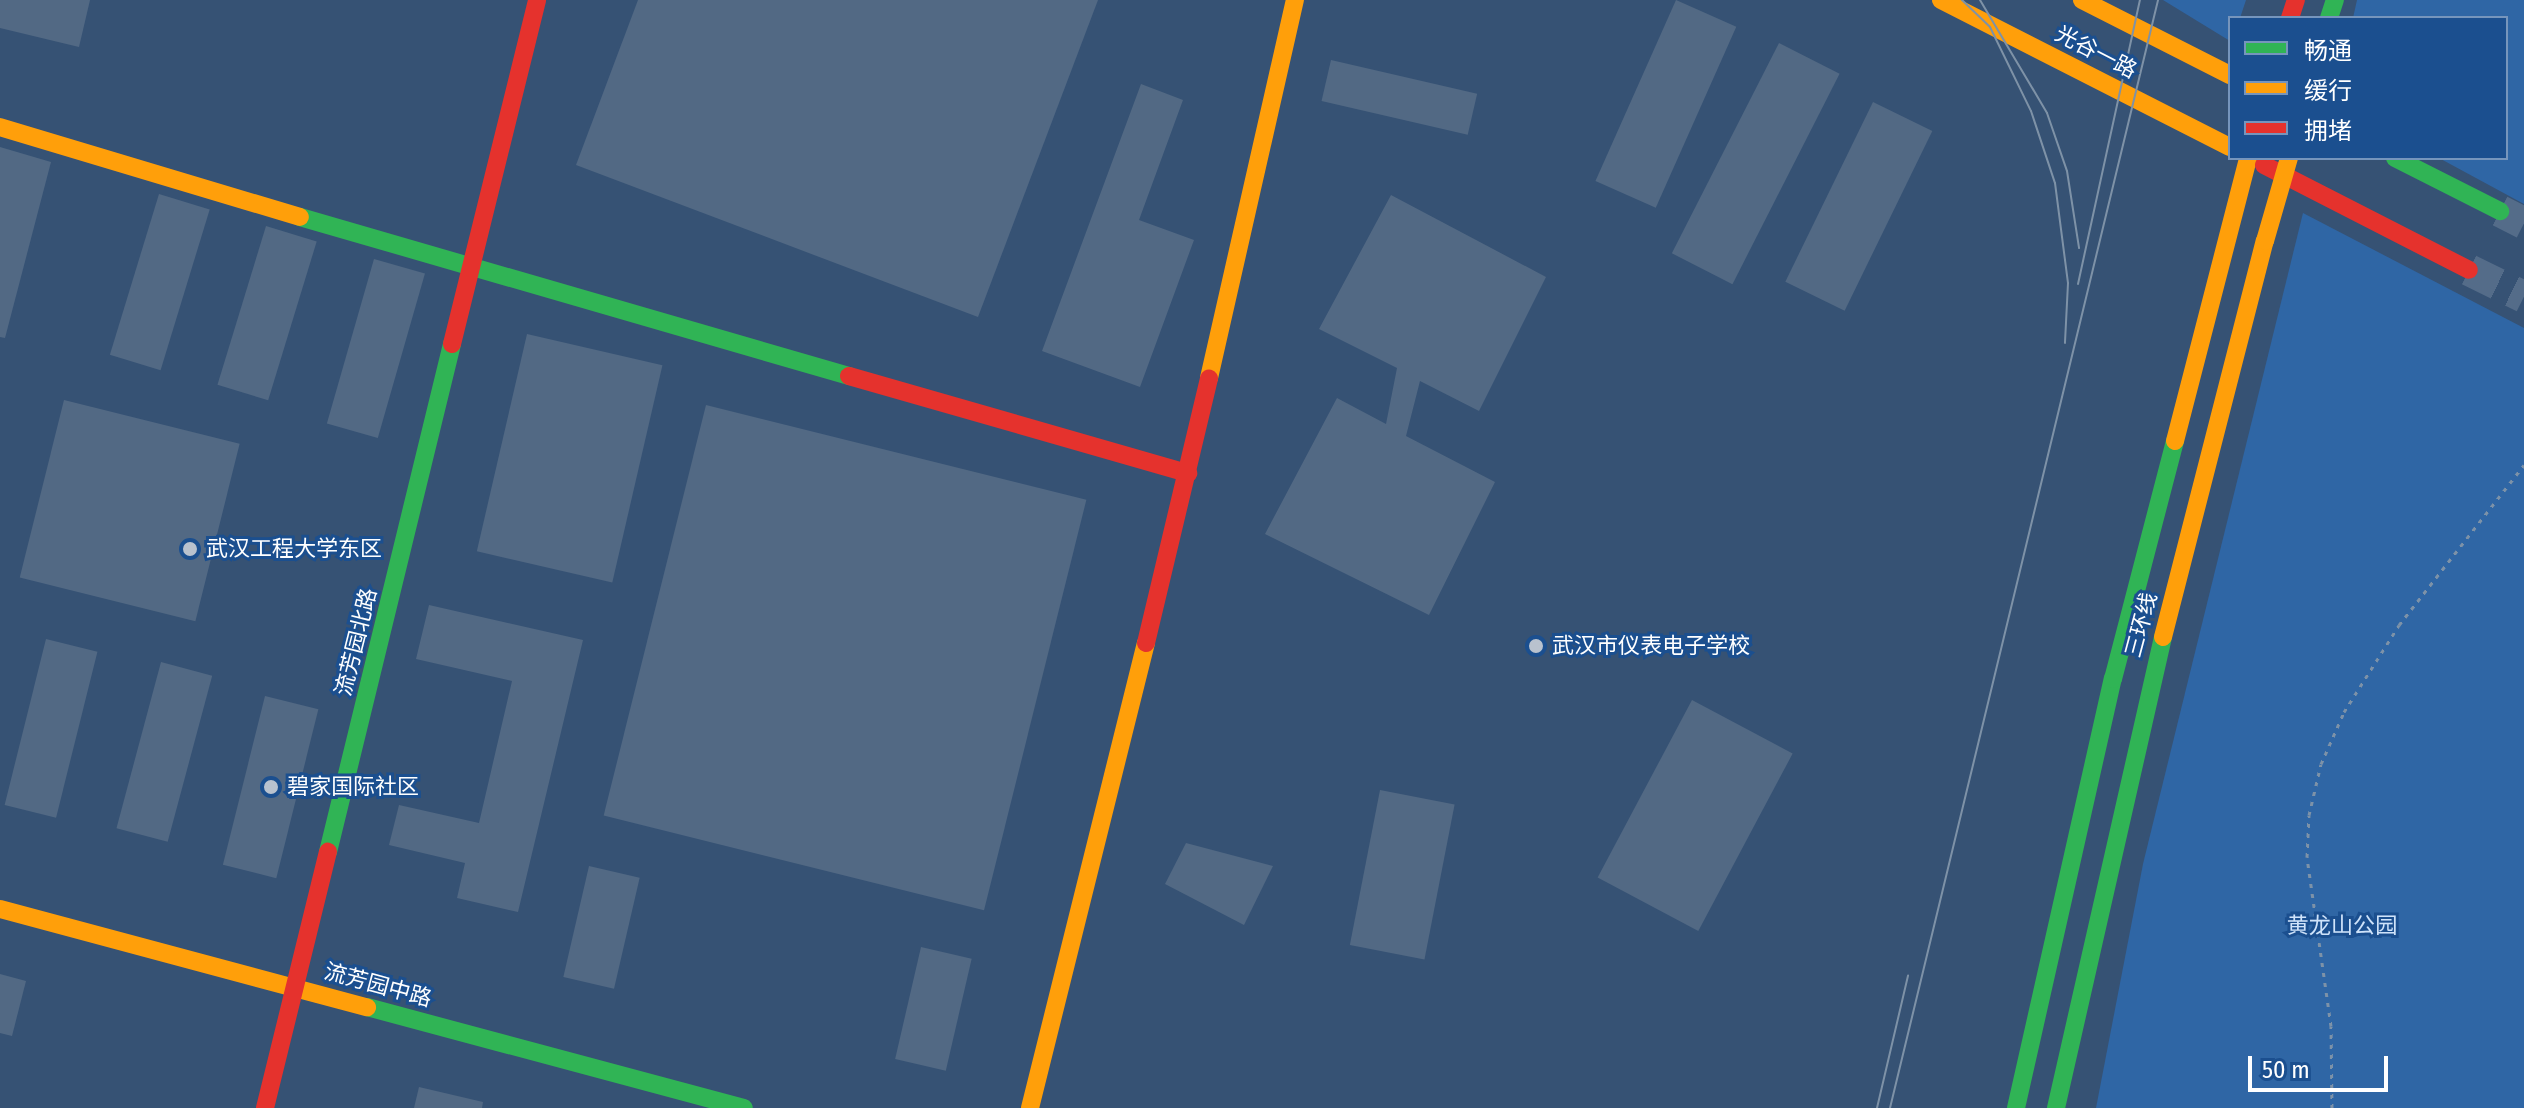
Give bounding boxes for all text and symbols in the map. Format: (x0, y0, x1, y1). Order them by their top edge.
legend (2228, 16, 2508, 160)
street label: 光谷一路 (2051, 20, 2141, 84)
text: 畅通 (2304, 37, 2352, 65)
text: 缓行 (2304, 77, 2352, 105)
text: 拥堵 (2304, 117, 2352, 145)
place label: 武汉工程大学东区 (206, 536, 382, 562)
marker: 武汉工程大学东区 (181, 540, 199, 558)
street label: 流芳园北路 (330, 585, 382, 699)
street label: 三环线 (2120, 590, 2162, 660)
place label: 武汉市仪表电子学校 (1552, 633, 1750, 659)
marker: 武汉市仪表电子学校 (1527, 637, 1545, 655)
place label: 碧家国际社区 (287, 774, 419, 800)
marker: 碧家国际社区 (262, 778, 280, 796)
park label: 黄龙山公园 (2287, 913, 2397, 939)
street label: 流芳园中路 (321, 958, 435, 1012)
scale bar (2252, 1040, 2392, 1090)
text: 50 m (2262, 1056, 2310, 1084)

